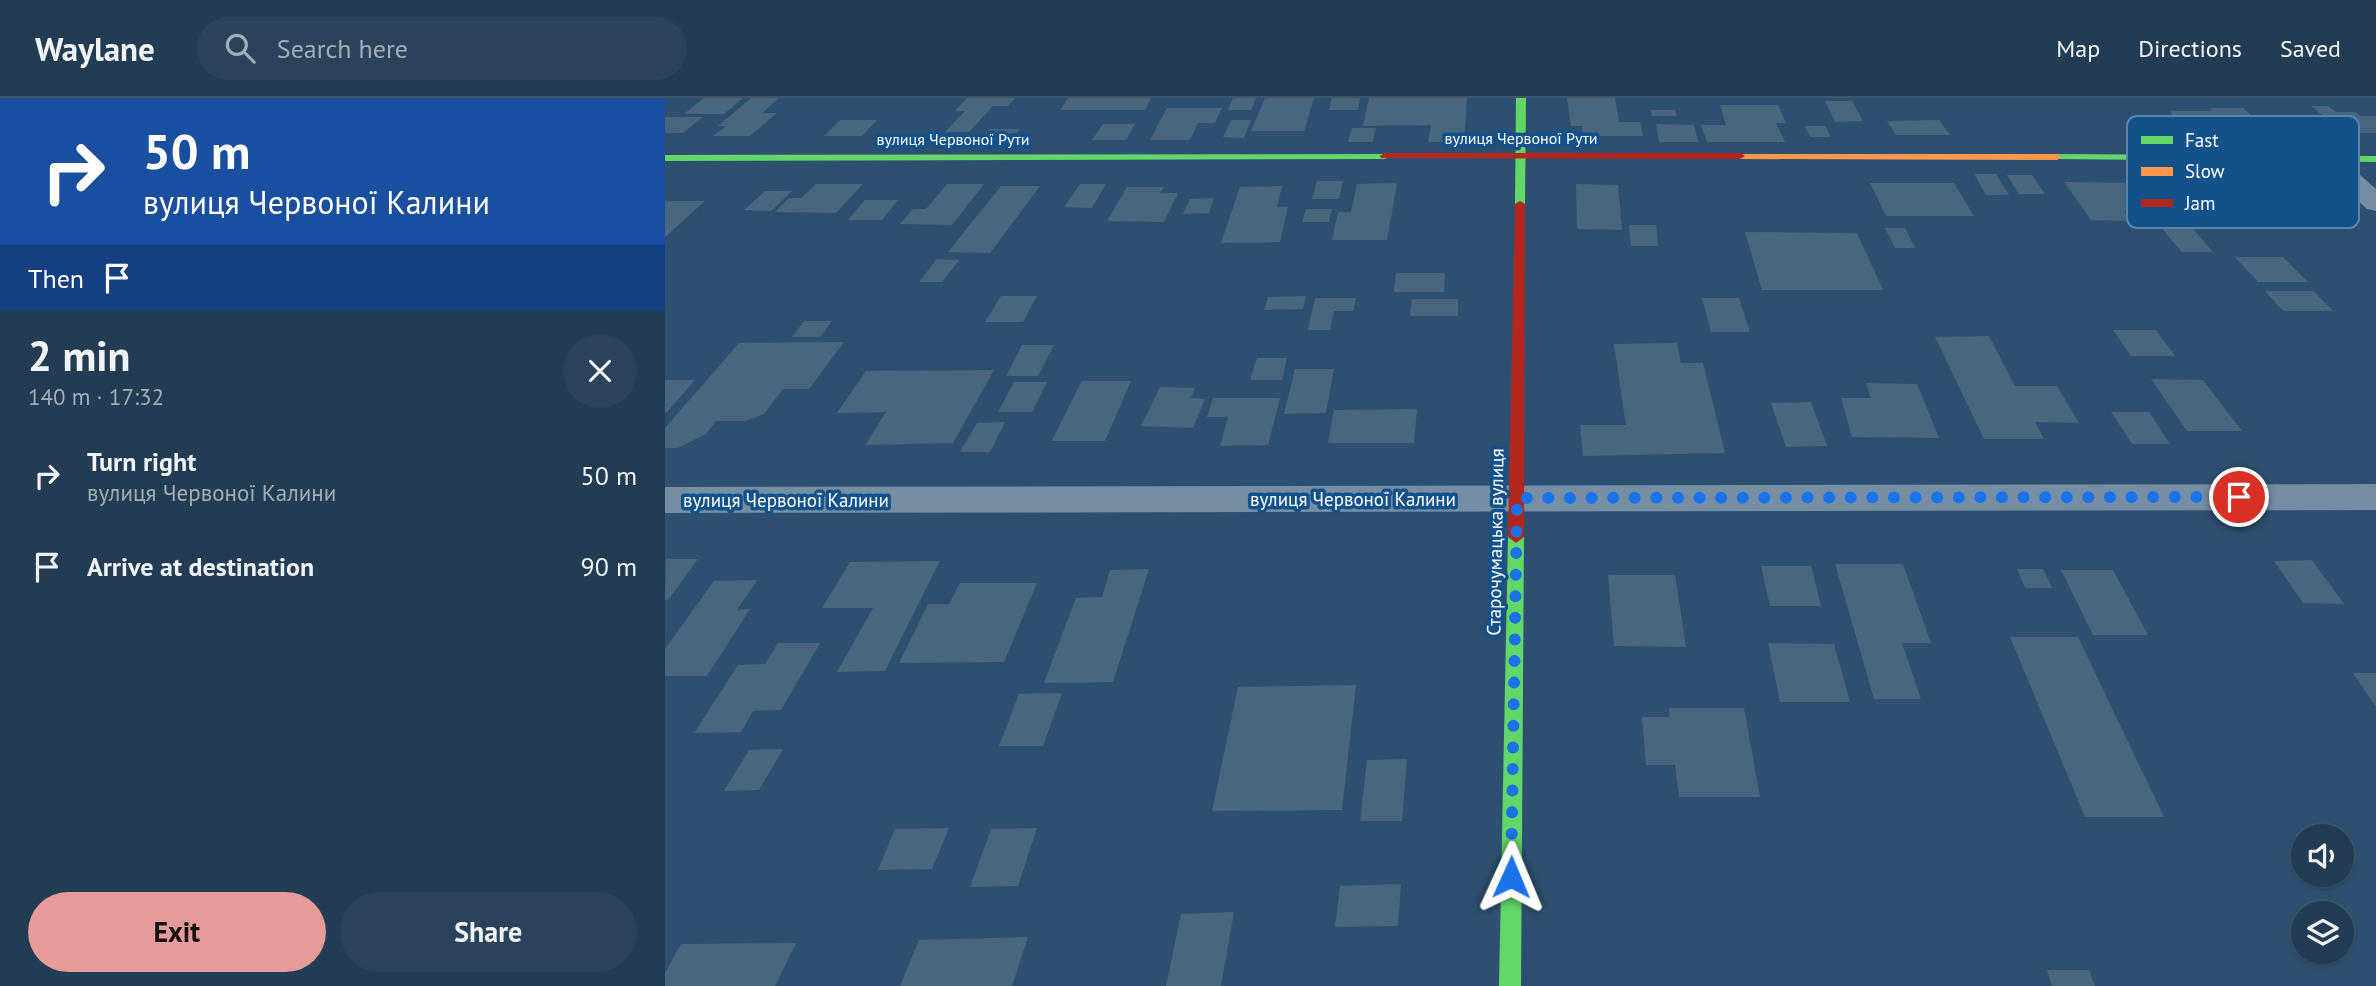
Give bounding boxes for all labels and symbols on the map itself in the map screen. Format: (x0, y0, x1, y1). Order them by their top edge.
legend (2127, 116, 2359, 228)
street label: вулиця Червоної Рути (1444, 128, 1598, 148)
text: Fast (2185, 128, 2219, 152)
street label: вулиця Червоної Рути (876, 129, 1030, 149)
text: Slow (2185, 159, 2225, 183)
text: Jam (2184, 191, 2215, 215)
street label: Старочумацька вулиця (1481, 448, 1509, 636)
pin (2209, 467, 2269, 527)
street label: вулиця Червоної Калини (1250, 487, 1456, 511)
street label: вулиця Червоної Калини (683, 488, 889, 512)
position arrow (1474, 840, 1548, 914)

